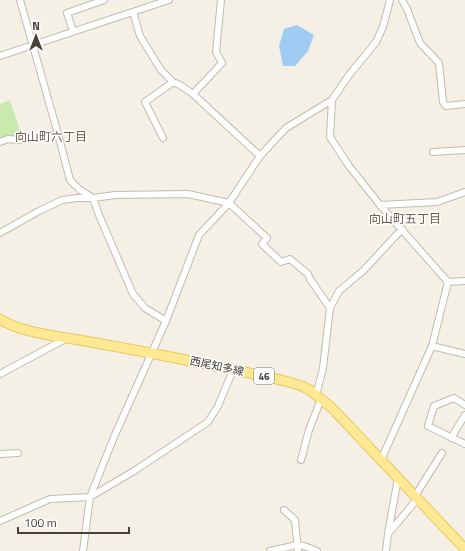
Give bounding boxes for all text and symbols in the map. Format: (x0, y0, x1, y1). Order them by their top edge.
north arrow (16, 16, 56, 56)
text: N (32, 18, 40, 34)
district label: 向山町六丁目 (15, 127, 87, 146)
district label: 向山町五丁目 (369, 209, 441, 228)
street label: 西尾知多線 (188, 352, 246, 380)
road number: 46 (254, 368, 274, 384)
scale bar (18, 509, 129, 535)
text: 100 m (24, 513, 57, 532)

